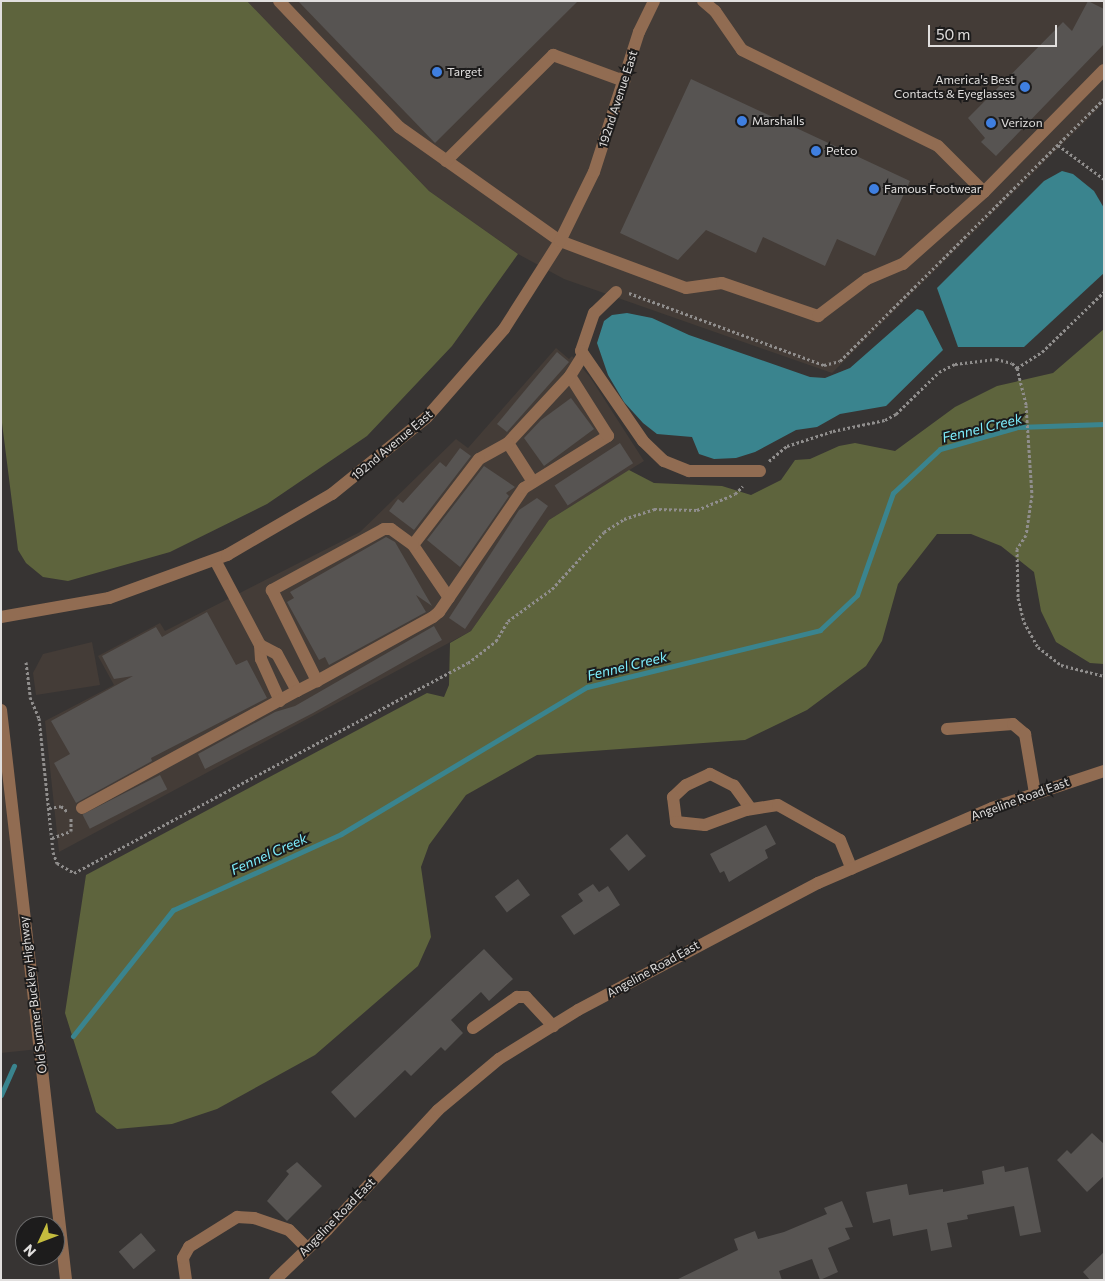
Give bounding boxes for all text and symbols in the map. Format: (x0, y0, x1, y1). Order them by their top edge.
scale bar (930, 15, 1059, 47)
text: 50 m (936, 25, 970, 43)
street label: 192nd Avenue East (596, 49, 640, 149)
place label: Target (447, 65, 482, 79)
marker: Target (431, 66, 443, 78)
place label: America's Best Contacts & Eyeglasses (894, 73, 1015, 101)
marker: America's Best Contacts & Eyeglasses (1019, 81, 1031, 93)
place label: Marshalls (752, 114, 804, 128)
marker: Marshalls (736, 115, 748, 127)
place label: Verizon (1001, 116, 1043, 130)
marker: Verizon (985, 117, 997, 129)
place label: Petco (826, 144, 858, 158)
marker: Petco (810, 145, 822, 157)
place label: Famous Footwear (884, 182, 982, 196)
marker: Famous Footwear (868, 183, 880, 195)
street label: 192nd Avenue East (349, 407, 435, 483)
water label: Fennel Creek (940, 410, 1024, 446)
water label: Fennel Creek (585, 648, 669, 684)
street label: Angeline Road East (969, 775, 1071, 823)
water label: Fennel Creek (228, 830, 310, 878)
street label: Old Sumner Buckley Highway (16, 916, 50, 1074)
street label: Angeline Road East (604, 938, 702, 1000)
street label: Angeline Road East (296, 1175, 378, 1259)
north arrow (15, 1216, 65, 1266)
text: N (20, 1241, 39, 1261)

